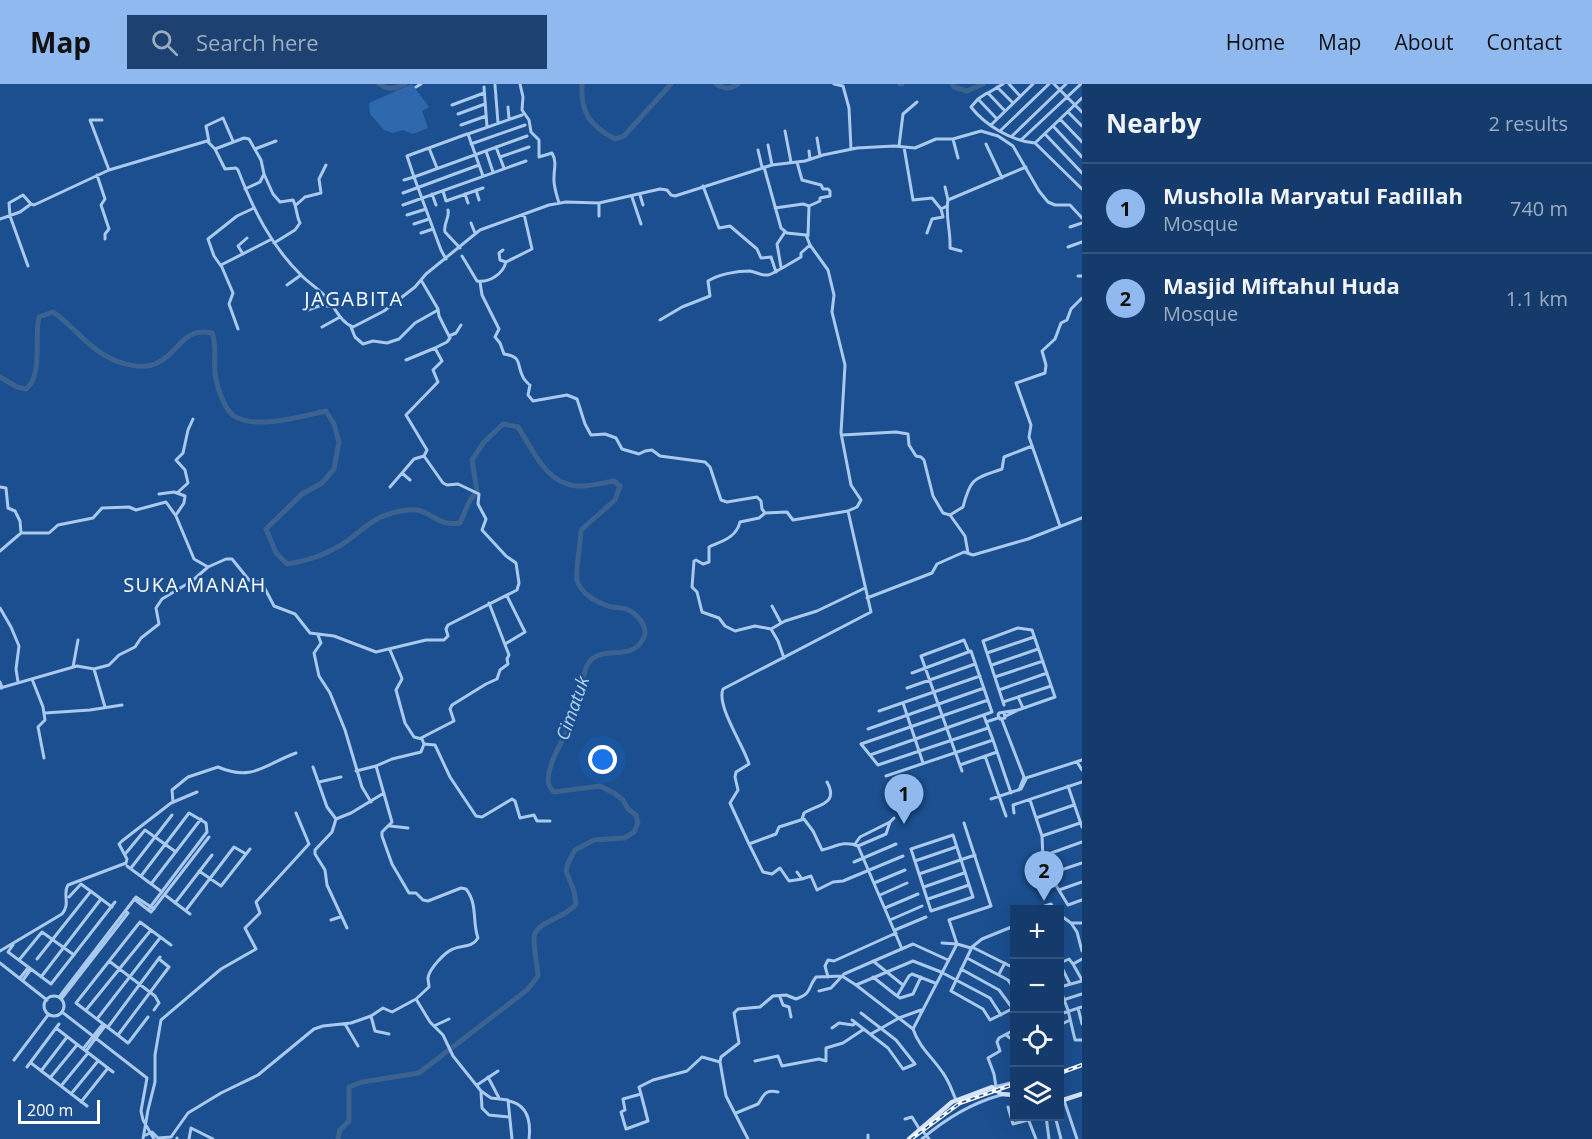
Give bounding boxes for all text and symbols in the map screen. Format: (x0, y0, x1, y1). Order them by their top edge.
search box (127, 15, 547, 69)
text: Map (30, 23, 91, 61)
icon: search (148, 26, 181, 59)
text: Search here (196, 27, 319, 57)
text: Home (1226, 28, 1285, 56)
text: Map (1318, 28, 1361, 56)
text: About (1394, 28, 1454, 56)
text: Contact (1487, 28, 1562, 56)
text: Nearby (1106, 105, 1201, 141)
text: 2 results (1488, 110, 1568, 137)
text: Musholla Maryatul Fadillah (1163, 180, 1463, 210)
text: 1 (1120, 195, 1131, 222)
text: 740 m (1510, 195, 1568, 222)
text: Mosque (1163, 210, 1238, 237)
text: Masjid Miftahul Huda (1163, 270, 1400, 300)
district label: JAGABITA (302, 285, 404, 312)
text: 2 (1120, 285, 1131, 312)
text: 1.1 km (1506, 285, 1568, 312)
text: Mosque (1163, 300, 1238, 327)
district label: SUKA MANAH (123, 571, 267, 598)
water label: Cimatuk (550, 672, 594, 743)
your location (588, 745, 617, 774)
pin: 1 (884, 774, 924, 824)
pin: 2 (1024, 852, 1064, 901)
map controls (1010, 905, 1064, 1121)
button: + (1010, 905, 1064, 959)
button: − (1010, 959, 1064, 1013)
button: locate (1010, 1013, 1064, 1067)
button: layers (1010, 1067, 1064, 1121)
scale bar (18, 1097, 100, 1124)
text: 200 m (27, 1099, 73, 1121)

